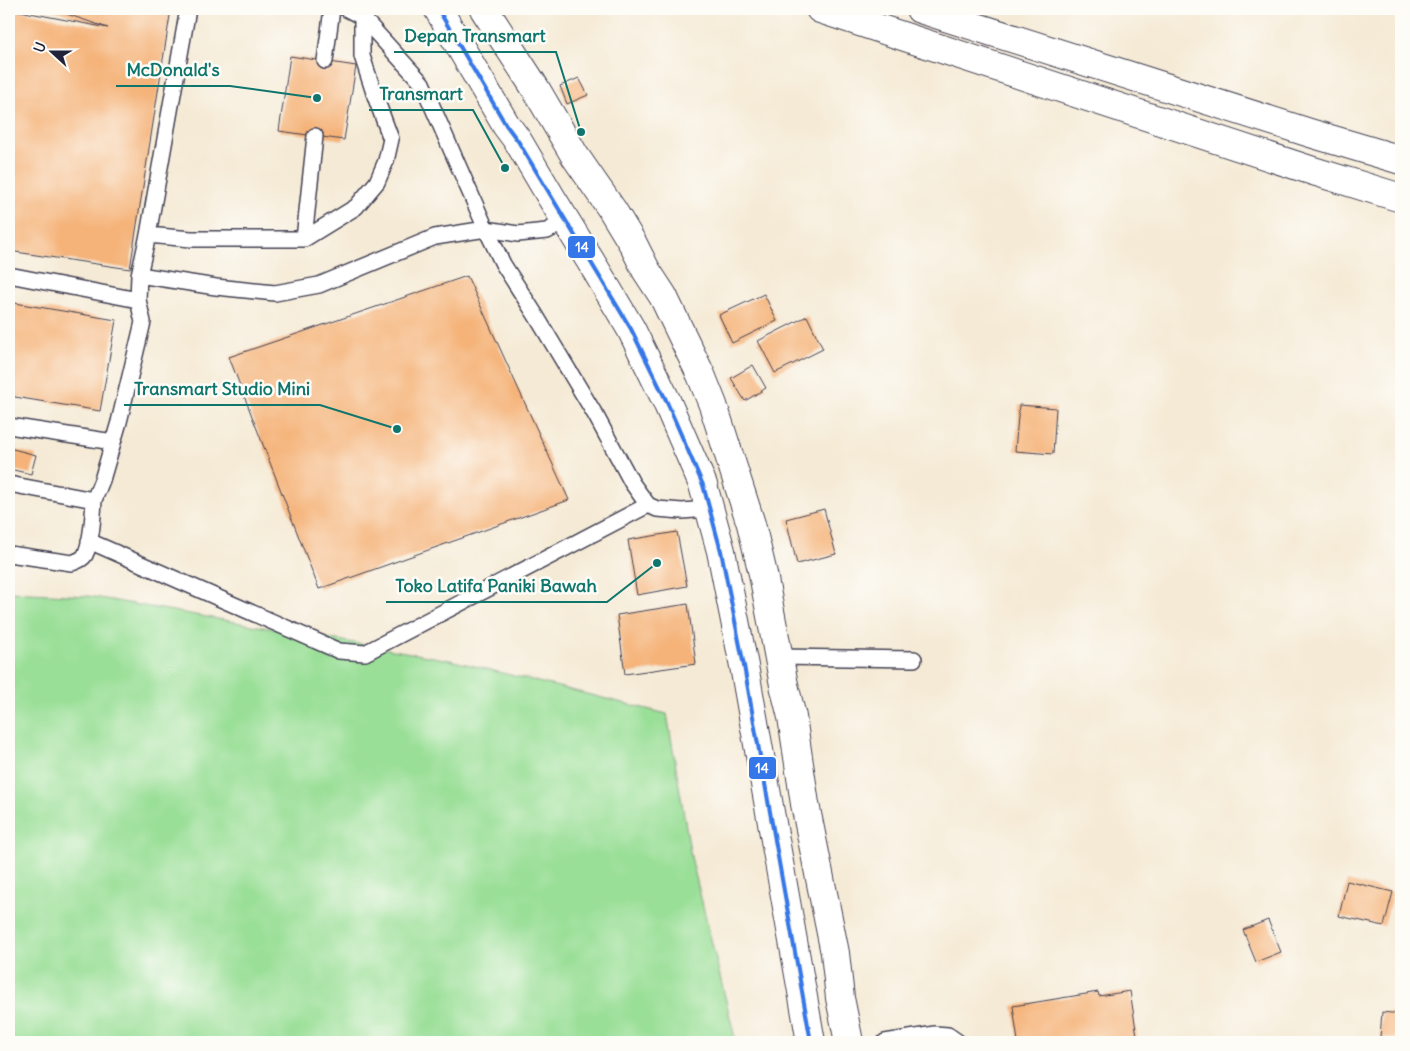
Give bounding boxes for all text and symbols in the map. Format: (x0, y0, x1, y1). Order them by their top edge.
callout: Depan Transmart (394, 19, 556, 52)
text: Depan Transmart (404, 24, 547, 47)
north arrow (28, 28, 78, 78)
text: U (30, 40, 50, 55)
callout: McDonald's (116, 53, 230, 86)
text: McDonald's (126, 58, 220, 81)
callout: Transmart (369, 77, 473, 110)
text: Transmart (379, 82, 464, 105)
line badge: 14 (567, 235, 596, 259)
text: 14 (575, 238, 589, 256)
callout: Transmart Studio Mini (124, 372, 320, 405)
text: Transmart Studio Mini (134, 377, 310, 400)
callout: Toko Latifa Paniki Bawah (386, 569, 607, 602)
text: Toko Latifa Paniki Bawah (395, 574, 597, 597)
line badge: 14 (748, 756, 777, 780)
text: 14 (755, 759, 769, 777)

